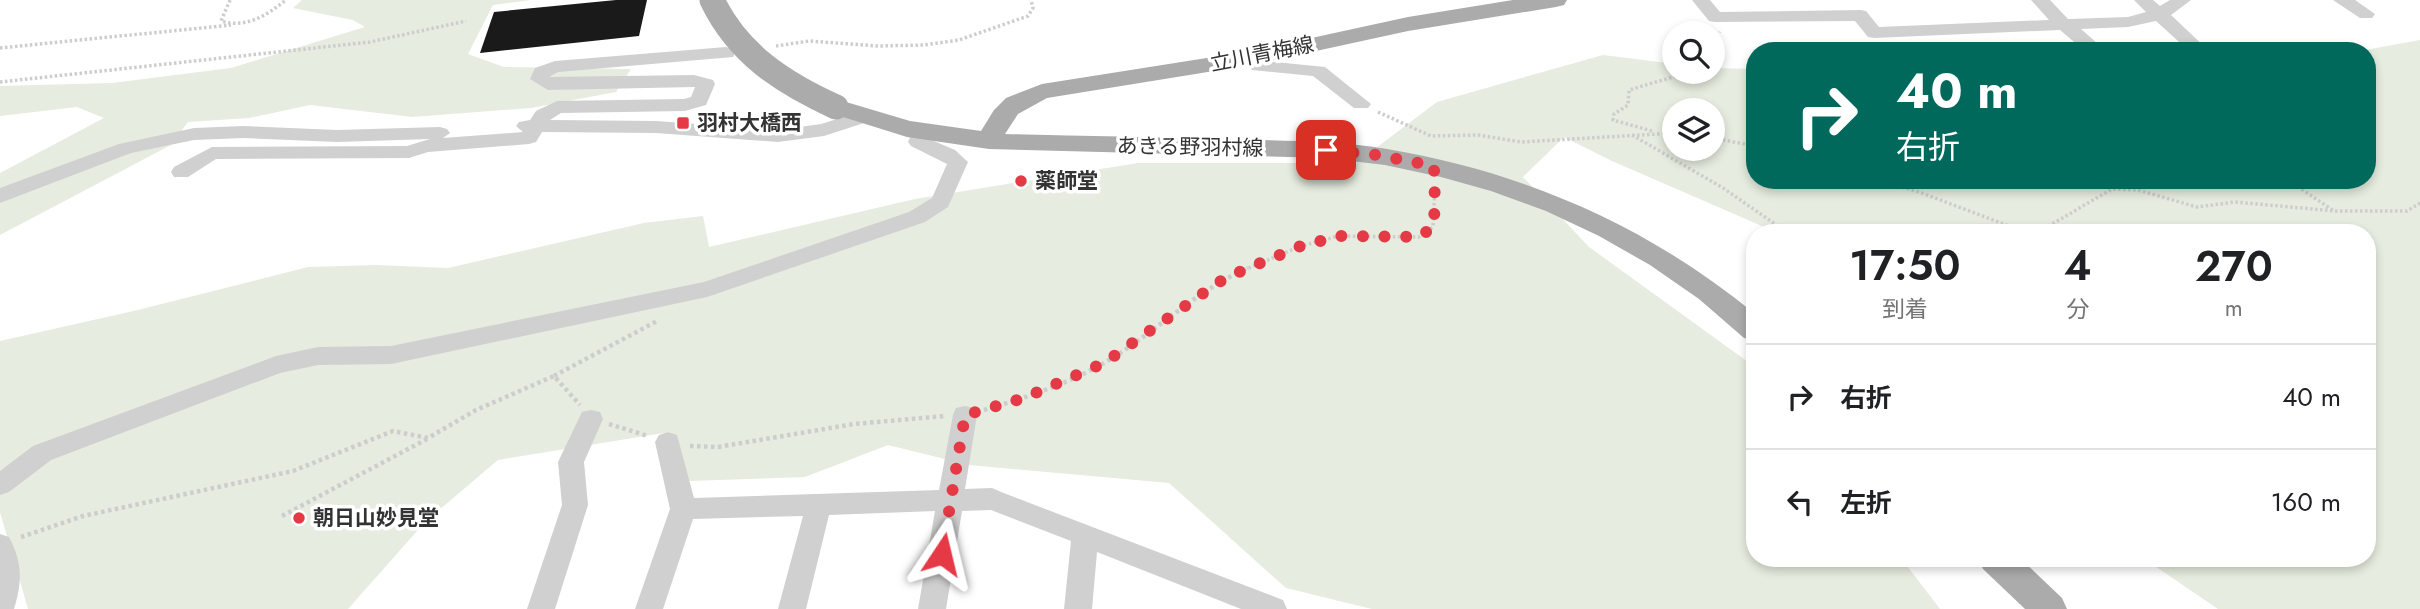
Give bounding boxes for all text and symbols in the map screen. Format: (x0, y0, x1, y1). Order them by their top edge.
map controls (1662, 21, 1725, 161)
button: search (1662, 21, 1725, 84)
street label: 立川青梅線 (1208, 29, 1316, 79)
text: 40 m (1896, 56, 2018, 126)
icon: right (1781, 70, 1872, 161)
button: layers (1662, 98, 1725, 161)
place label: 羽村大橋西 (697, 108, 802, 138)
marker: 羽村大橋西 (675, 115, 691, 131)
pin (1296, 120, 1356, 180)
text: 右折 (1896, 124, 1960, 170)
street label: あきる野羽村線 (1116, 131, 1264, 163)
icon: arrive (1307, 131, 1345, 169)
place label: 薬師堂 (1035, 166, 1098, 196)
marker: 薬師堂 (1013, 173, 1029, 189)
text: 17:50 (1849, 235, 1961, 296)
text: 4 (2064, 235, 2092, 296)
text: 270 (2195, 236, 2273, 297)
text: m (2225, 291, 2243, 325)
text: 到着 (1882, 292, 1928, 326)
text: 分 (2066, 292, 2089, 326)
icon: right (1781, 378, 1819, 416)
text: 40 m (2282, 378, 2341, 416)
text: 右折 (1840, 379, 1892, 417)
icon: left (1781, 483, 1819, 521)
text: 160 m (2271, 483, 2341, 521)
text: 左折 (1840, 484, 1892, 522)
place label: 朝日山妙見堂 (313, 503, 439, 533)
marker: 朝日山妙見堂 (291, 510, 307, 526)
position arrow (905, 517, 979, 591)

